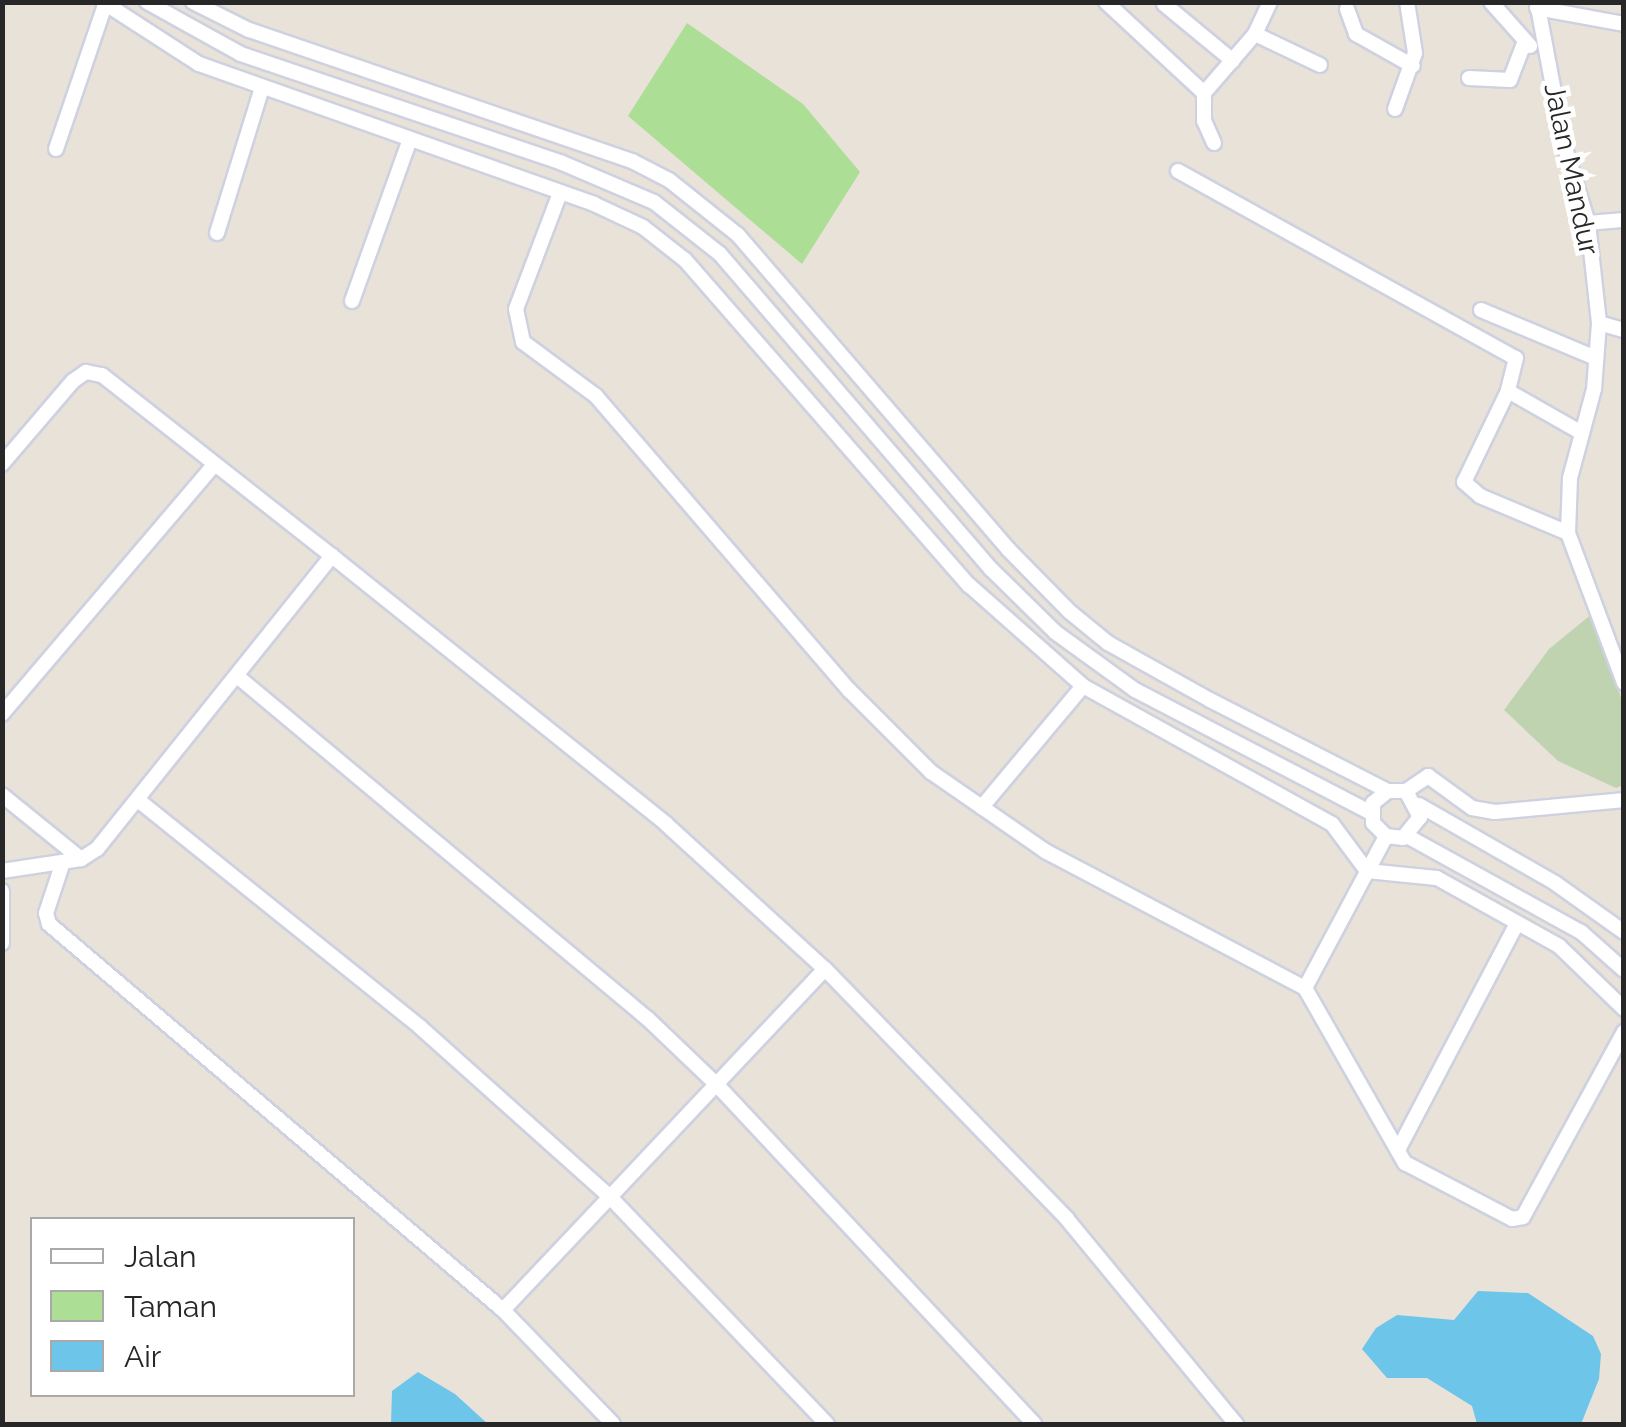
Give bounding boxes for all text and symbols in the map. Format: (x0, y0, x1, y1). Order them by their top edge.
street label: Jalan Mandur (1536, 80, 1606, 258)
legend (30, 1217, 355, 1397)
text: Jalan (124, 1239, 197, 1274)
text: Taman (124, 1289, 217, 1324)
text: Air (124, 1339, 161, 1374)

